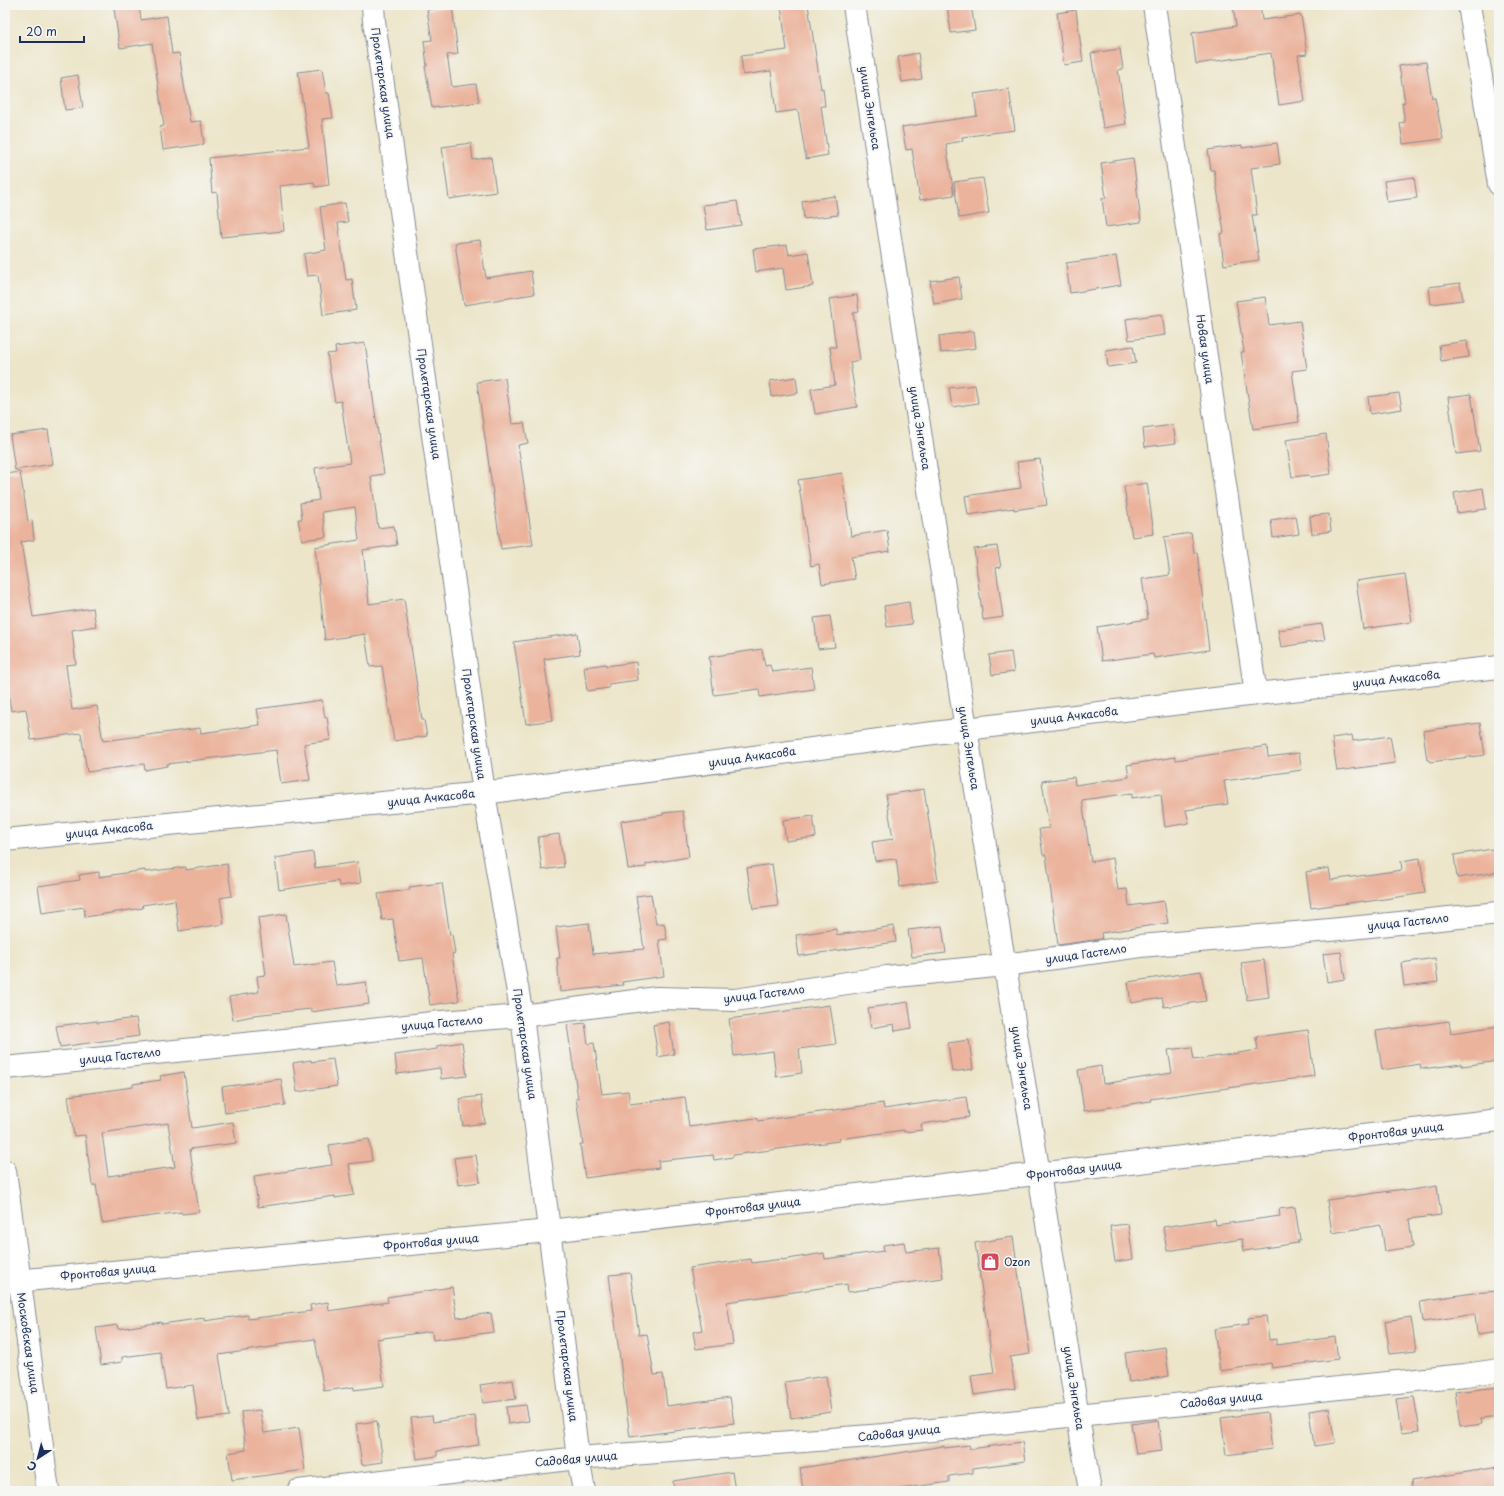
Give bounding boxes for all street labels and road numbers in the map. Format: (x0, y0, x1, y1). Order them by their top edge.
street label: Пролетарская улица (367, 26, 400, 140)
street label: улица Энгельса (855, 65, 886, 151)
street label: Новая улица (1192, 313, 1219, 385)
street label: Пролетарская улица (413, 347, 446, 461)
street label: улица Энгельса (905, 385, 936, 471)
street label: улица Ачкасова (1351, 665, 1441, 692)
street label: Пролетарская улица (458, 667, 491, 781)
street label: улица Ачкасова (1029, 702, 1119, 729)
street label: улица Энгельса (954, 705, 985, 791)
street label: улица Ачкасова (707, 742, 797, 771)
street label: улица Ачкасова (386, 784, 476, 811)
street label: улица Ачкасова (64, 816, 154, 843)
street label: улица Гастелло (1366, 909, 1450, 934)
street label: улица Гастелло (1044, 939, 1128, 968)
street label: улица Гастелло (722, 980, 806, 1007)
street label: Пролетарская улица (509, 987, 542, 1101)
street label: улица Гастелло (400, 1010, 483, 1035)
street label: улица Энгельса (1007, 1025, 1038, 1111)
street label: улица Гастелло (78, 1043, 162, 1068)
street label: Фронтовая улица (1347, 1117, 1444, 1146)
street label: Фронтовая улица (1025, 1155, 1122, 1184)
street label: Фронтовая улица (704, 1192, 801, 1221)
street label: Фронтовая улица (383, 1229, 479, 1254)
street label: Фронтовая улица (60, 1259, 156, 1284)
street label: Московская улица (13, 1291, 44, 1395)
street label: Пролетарская улица (552, 1309, 583, 1423)
street label: улица Энгельса (1059, 1345, 1090, 1431)
street label: Садовая улица (1179, 1387, 1263, 1412)
street label: Садовая улица (857, 1420, 941, 1445)
street label: Садовая улица (534, 1446, 618, 1471)

